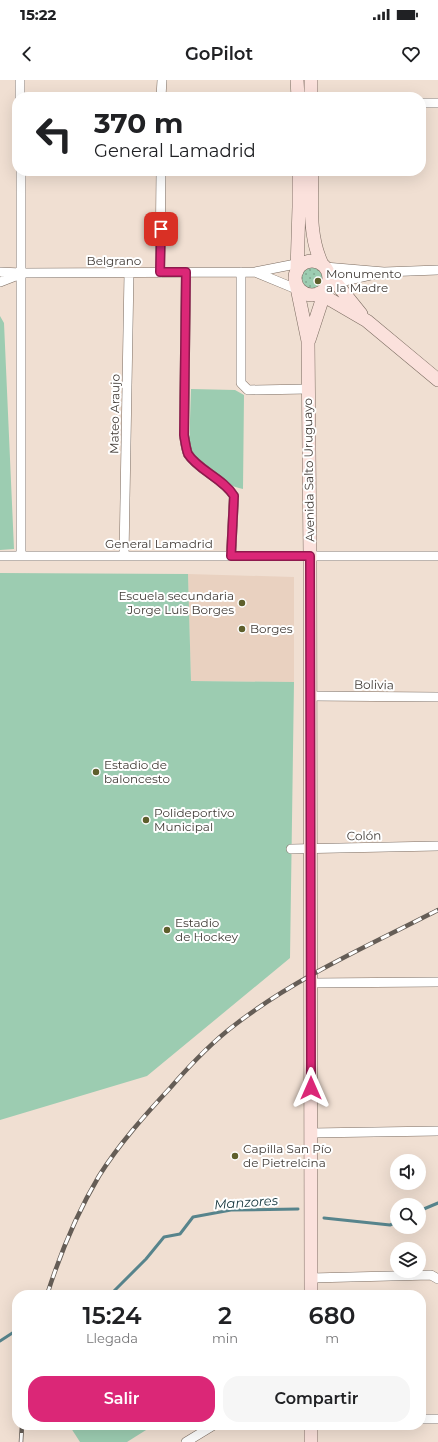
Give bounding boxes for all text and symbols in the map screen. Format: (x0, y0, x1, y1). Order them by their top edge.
text: 15:22 (20, 5, 56, 24)
icon: back (16, 43, 38, 65)
text: GoPilot (185, 43, 253, 65)
icon: heart (400, 43, 422, 65)
text: 370 m (94, 106, 183, 140)
icon: left (28, 108, 80, 160)
text: General Lamadrid (94, 140, 256, 162)
pin (144, 212, 178, 246)
icon: arrive (150, 218, 172, 240)
street label: Belgrano (87, 253, 141, 268)
place label: Monumento a la Madre (326, 266, 401, 295)
marker: Monumento a la Madre (313, 276, 323, 286)
street label: Mateo Araujo (106, 374, 123, 454)
street label: Avenida Salto Uruguayo (300, 398, 317, 542)
street label: General Lamadrid (105, 536, 213, 551)
place label: Escuela secundaria Jorge Luis Borges (118, 588, 234, 617)
marker: Escuela secundaria Jorge Luis Borges (237, 598, 247, 608)
place label: Borges (250, 621, 293, 636)
marker: Borges (237, 624, 247, 634)
street label: Bolivia (354, 677, 394, 692)
place label: Estadio de baloncesto (104, 757, 170, 786)
marker: Estadio de baloncesto (91, 767, 101, 777)
place label: Polideportivo Municipal (154, 805, 234, 834)
marker: Polideportivo Municipal (141, 815, 151, 825)
street label: Colón (347, 828, 381, 843)
place label: Estadio de Hockey (175, 915, 239, 944)
marker: Estadio de Hockey (162, 925, 172, 935)
position arrow (290, 1067, 332, 1109)
place label: Capilla San Pío de Pietrelcina (243, 1141, 332, 1170)
marker: Capilla San Pío de Pietrelcina (230, 1151, 240, 1161)
map controls (390, 1154, 426, 1278)
button: sound (390, 1154, 426, 1190)
water label: Manzores (214, 1192, 279, 1212)
button: search (390, 1198, 426, 1234)
button: layers (390, 1242, 426, 1278)
text: 15:24 (83, 1301, 141, 1330)
text: 2 (218, 1301, 232, 1330)
text: 680 (309, 1301, 355, 1330)
text: Llegada (86, 1330, 138, 1346)
text: min (212, 1330, 238, 1346)
text: m (325, 1330, 339, 1346)
button: Salir (28, 1376, 215, 1422)
button: Compartir (223, 1376, 410, 1422)

